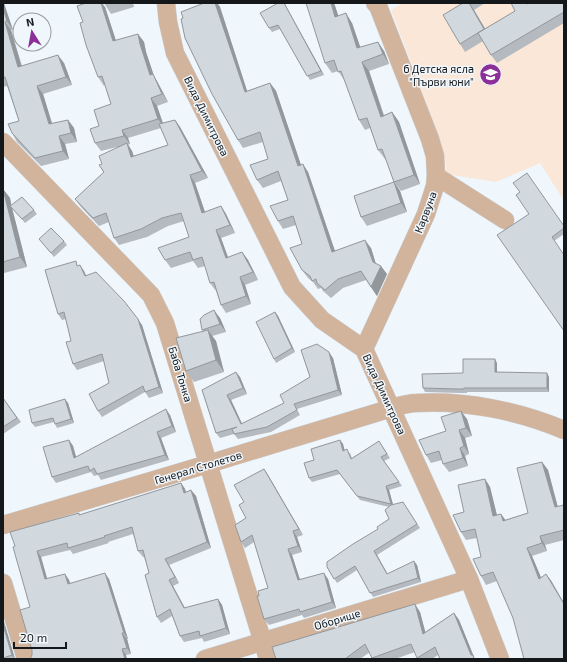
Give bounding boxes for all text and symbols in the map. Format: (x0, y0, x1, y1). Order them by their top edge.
north arrow (12, 12, 52, 52)
text: N (25, 15, 35, 29)
school or university icon: 6 Детска ясла "Първи юни" (477, 61, 503, 87)
place label: 6 Детска ясла "Първи юни" (403, 62, 474, 88)
street label: Вида Димитрова (182, 74, 232, 158)
street label: Карвуна (411, 189, 440, 235)
street label: Баба Тонка (166, 345, 196, 403)
street label: Вида Димитрова (361, 352, 409, 436)
street label: Генерал Столетов (153, 448, 243, 486)
street label: Оборище (312, 606, 362, 632)
scale bar (14, 624, 66, 650)
text: 20 m (20, 630, 47, 644)

